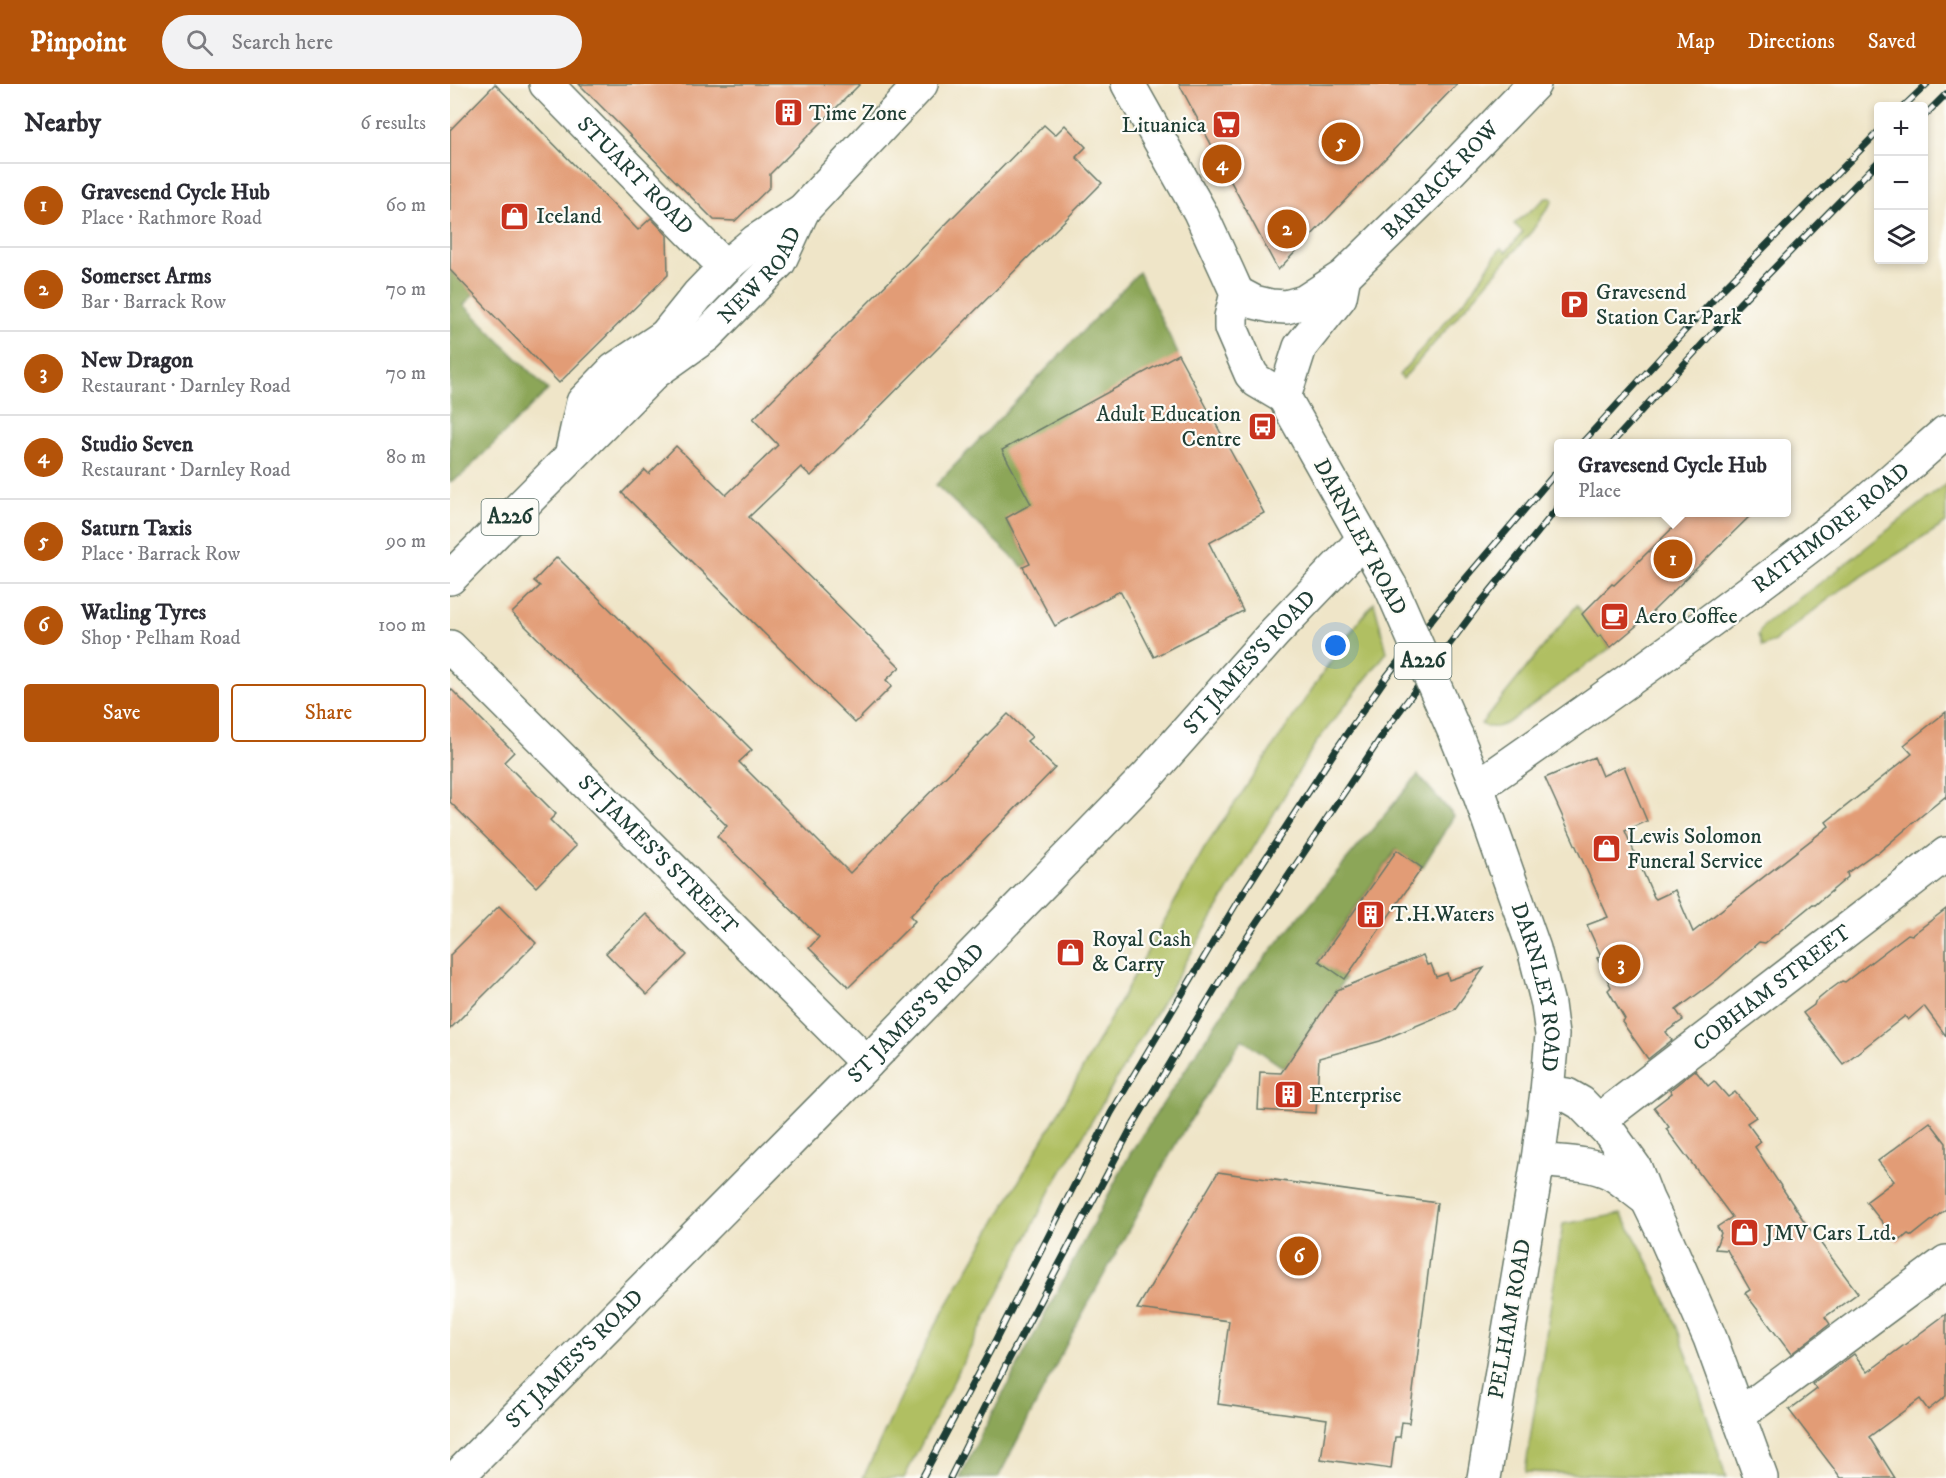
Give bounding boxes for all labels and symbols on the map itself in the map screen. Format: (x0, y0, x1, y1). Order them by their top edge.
building icon: Time Zone (772, 97, 804, 129)
place label: Time Zone (809, 100, 907, 127)
supermarket icon: Lituanica (1211, 109, 1243, 141)
street label: STUART ROAD (572, 111, 699, 240)
place label: Lituanica (1122, 112, 1207, 139)
street label: BARRACK ROW (1376, 115, 1505, 245)
pin: 5 (1322, 120, 1360, 164)
pin: 4 (1202, 142, 1242, 187)
shop icon: Iceland (499, 200, 531, 232)
place label: Iceland (536, 203, 602, 230)
pin: 2 (1268, 206, 1306, 252)
street label: NEW ROAD (712, 222, 807, 329)
place label: Gravesend Station Car Park (1596, 279, 1742, 331)
parking icon: Gravesend Station Car Park (1559, 289, 1591, 321)
place label: Adult Education Centre (1096, 401, 1241, 453)
bus stop icon: Adult Education Centre (1246, 411, 1278, 443)
street label: DARNLEY ROAD (1307, 454, 1413, 620)
street label: RATHMORE ROAD (1747, 457, 1915, 599)
road number: A226 (482, 499, 538, 535)
pin: 1 (1654, 536, 1692, 582)
street label: ST JAMES'S ROAD (1177, 585, 1321, 740)
cafe icon: Aero Coffee (1598, 600, 1630, 632)
place label: Aero Coffee (1635, 603, 1738, 630)
your location (1321, 631, 1350, 660)
road number: A226 (1394, 643, 1452, 679)
street label: ST JAMES'S STREET (572, 769, 744, 940)
place label: Lewis Solomon Funeral Service (1627, 823, 1763, 875)
shop icon: Lewis Solomon Funeral Service (1590, 833, 1622, 865)
building icon: T.H.Waters (1354, 898, 1386, 930)
street label: DARNLEY ROAD (1505, 899, 1566, 1073)
place label: T.H.Waters (1391, 901, 1494, 928)
street label: COBHAM STREET (1687, 918, 1856, 1057)
place label: Royal Cash & Carry (1092, 926, 1192, 978)
shop icon: Royal Cash & Carry (1055, 936, 1087, 968)
street label: ST JAMES'S ROAD (842, 937, 990, 1088)
pin: 3 (1602, 942, 1640, 986)
building icon: Enterprise (1272, 1079, 1304, 1111)
place label: Enterprise (1309, 1082, 1402, 1109)
shop icon: JMV Cars Ltd. (1728, 1217, 1760, 1249)
place label: JMV Cars Ltd. (1763, 1220, 1896, 1247)
pin: 6 (1280, 1234, 1318, 1278)
street label: PELHAM ROAD (1483, 1237, 1537, 1401)
street label: ST JAMES'S ROAD (500, 1283, 649, 1434)

